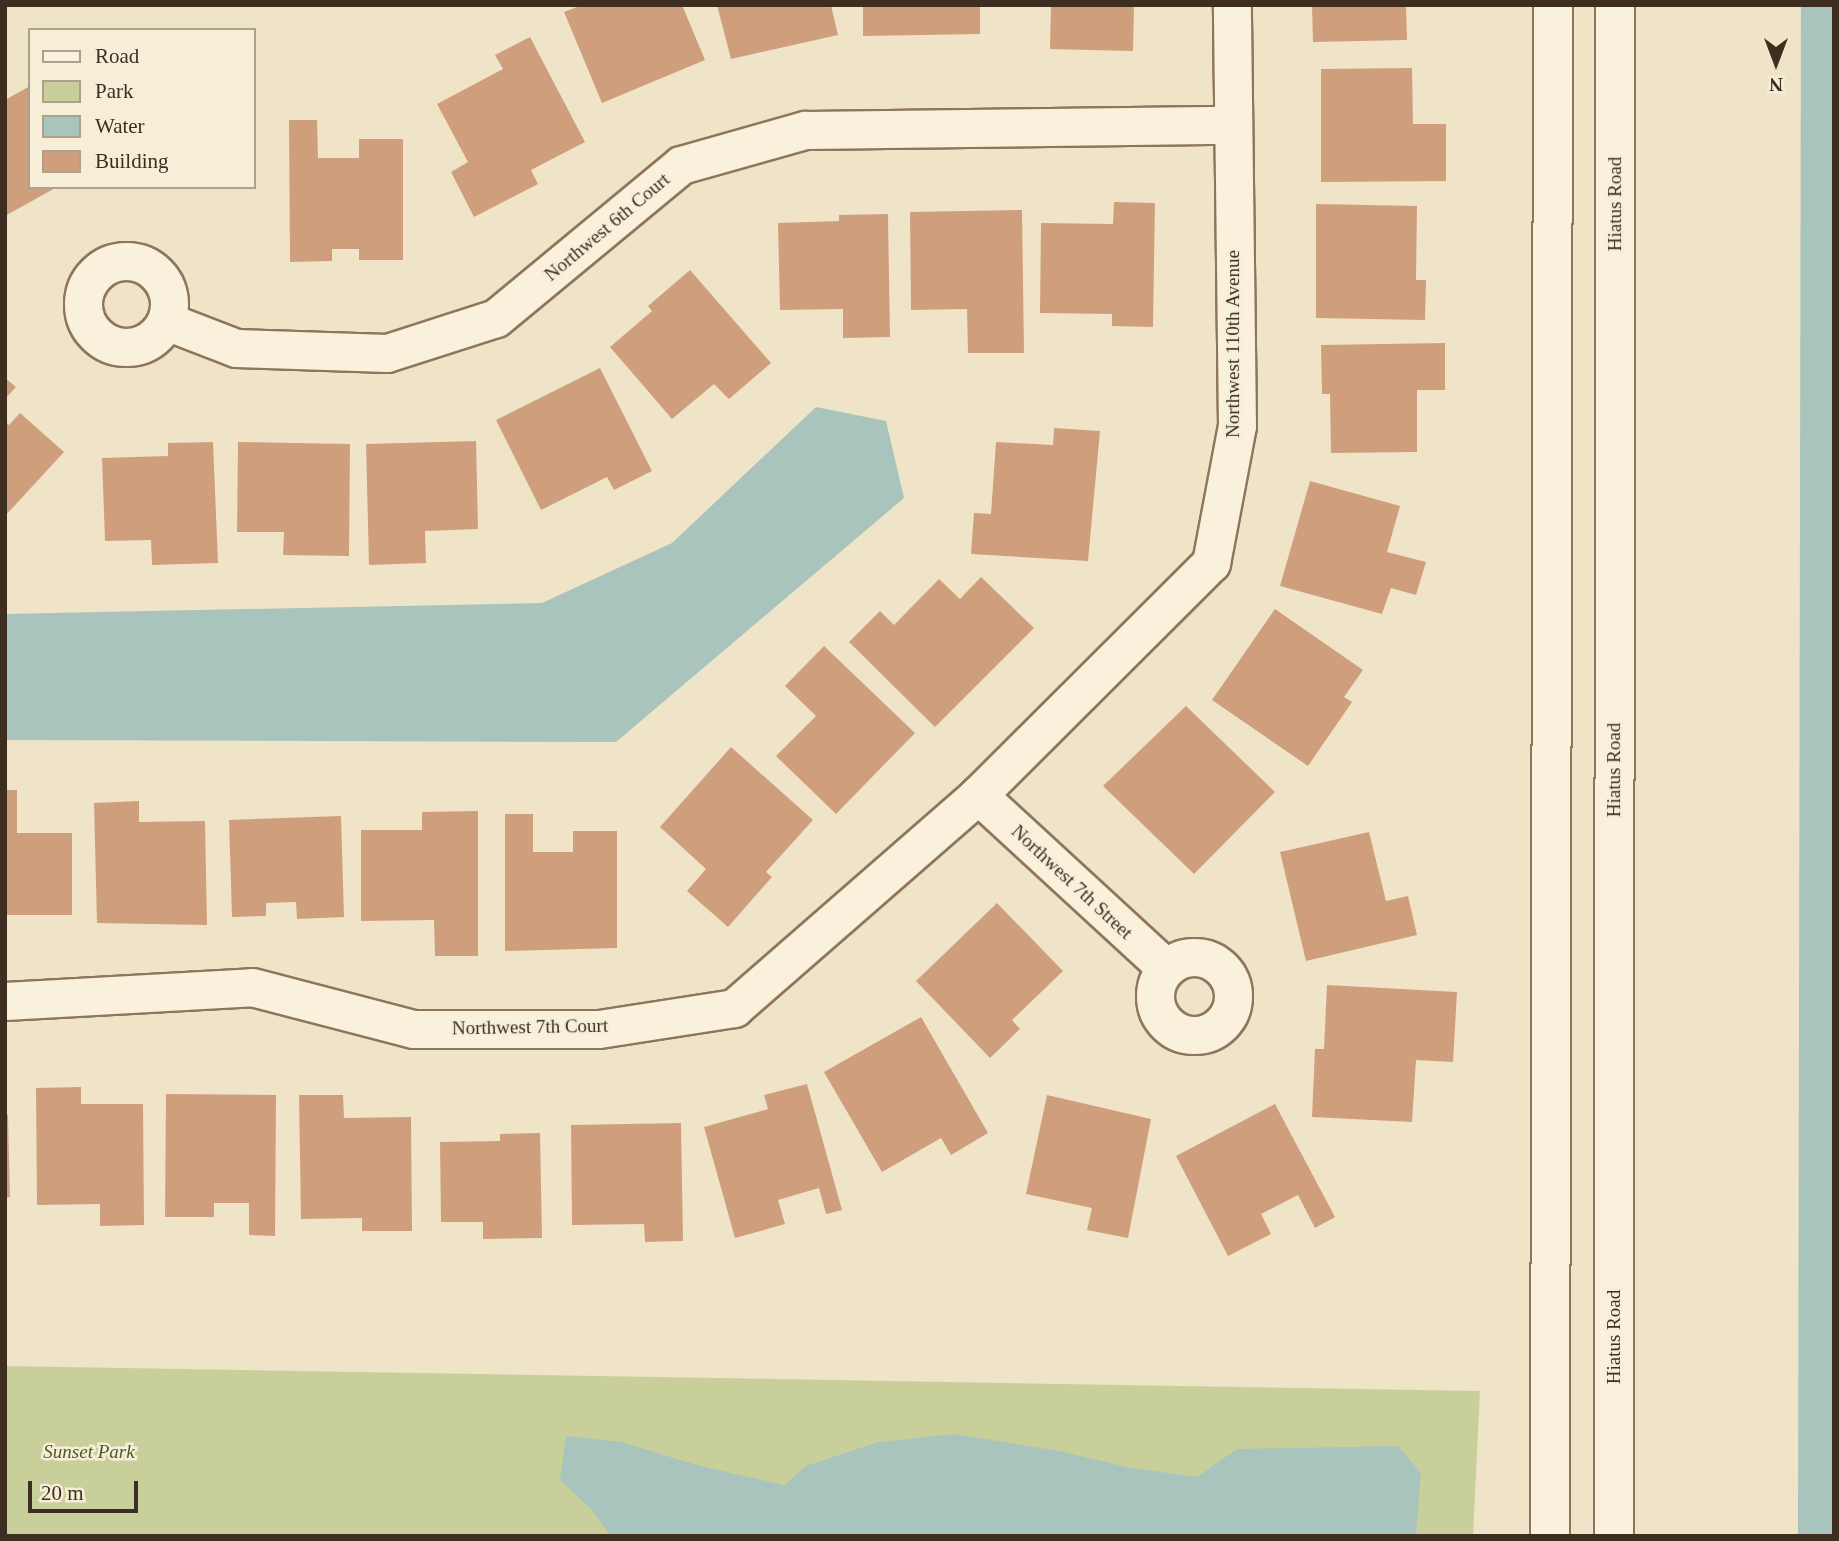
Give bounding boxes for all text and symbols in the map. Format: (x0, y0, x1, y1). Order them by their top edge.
legend (28, 28, 256, 189)
north arrow (1741, 28, 1811, 98)
text: Road (95, 44, 139, 68)
text: N (1769, 74, 1783, 95)
text: Park (95, 79, 134, 103)
text: Water (95, 114, 145, 138)
text: Building (95, 149, 169, 173)
street label: Hiatus Road (1604, 157, 1626, 251)
street label: Northwest 6th Court (540, 168, 674, 286)
street label: Northwest 110th Avenue (1222, 250, 1244, 438)
street label: Hiatus Road (1603, 723, 1625, 817)
street label: Northwest 7th Street (1007, 820, 1137, 944)
street label: Northwest 7th Court (452, 1014, 608, 1040)
street label: Hiatus Road (1603, 1290, 1625, 1384)
park label: Sunset Park (43, 1441, 135, 1463)
scale bar (32, 1468, 142, 1512)
text: 20 m (41, 1481, 84, 1505)

